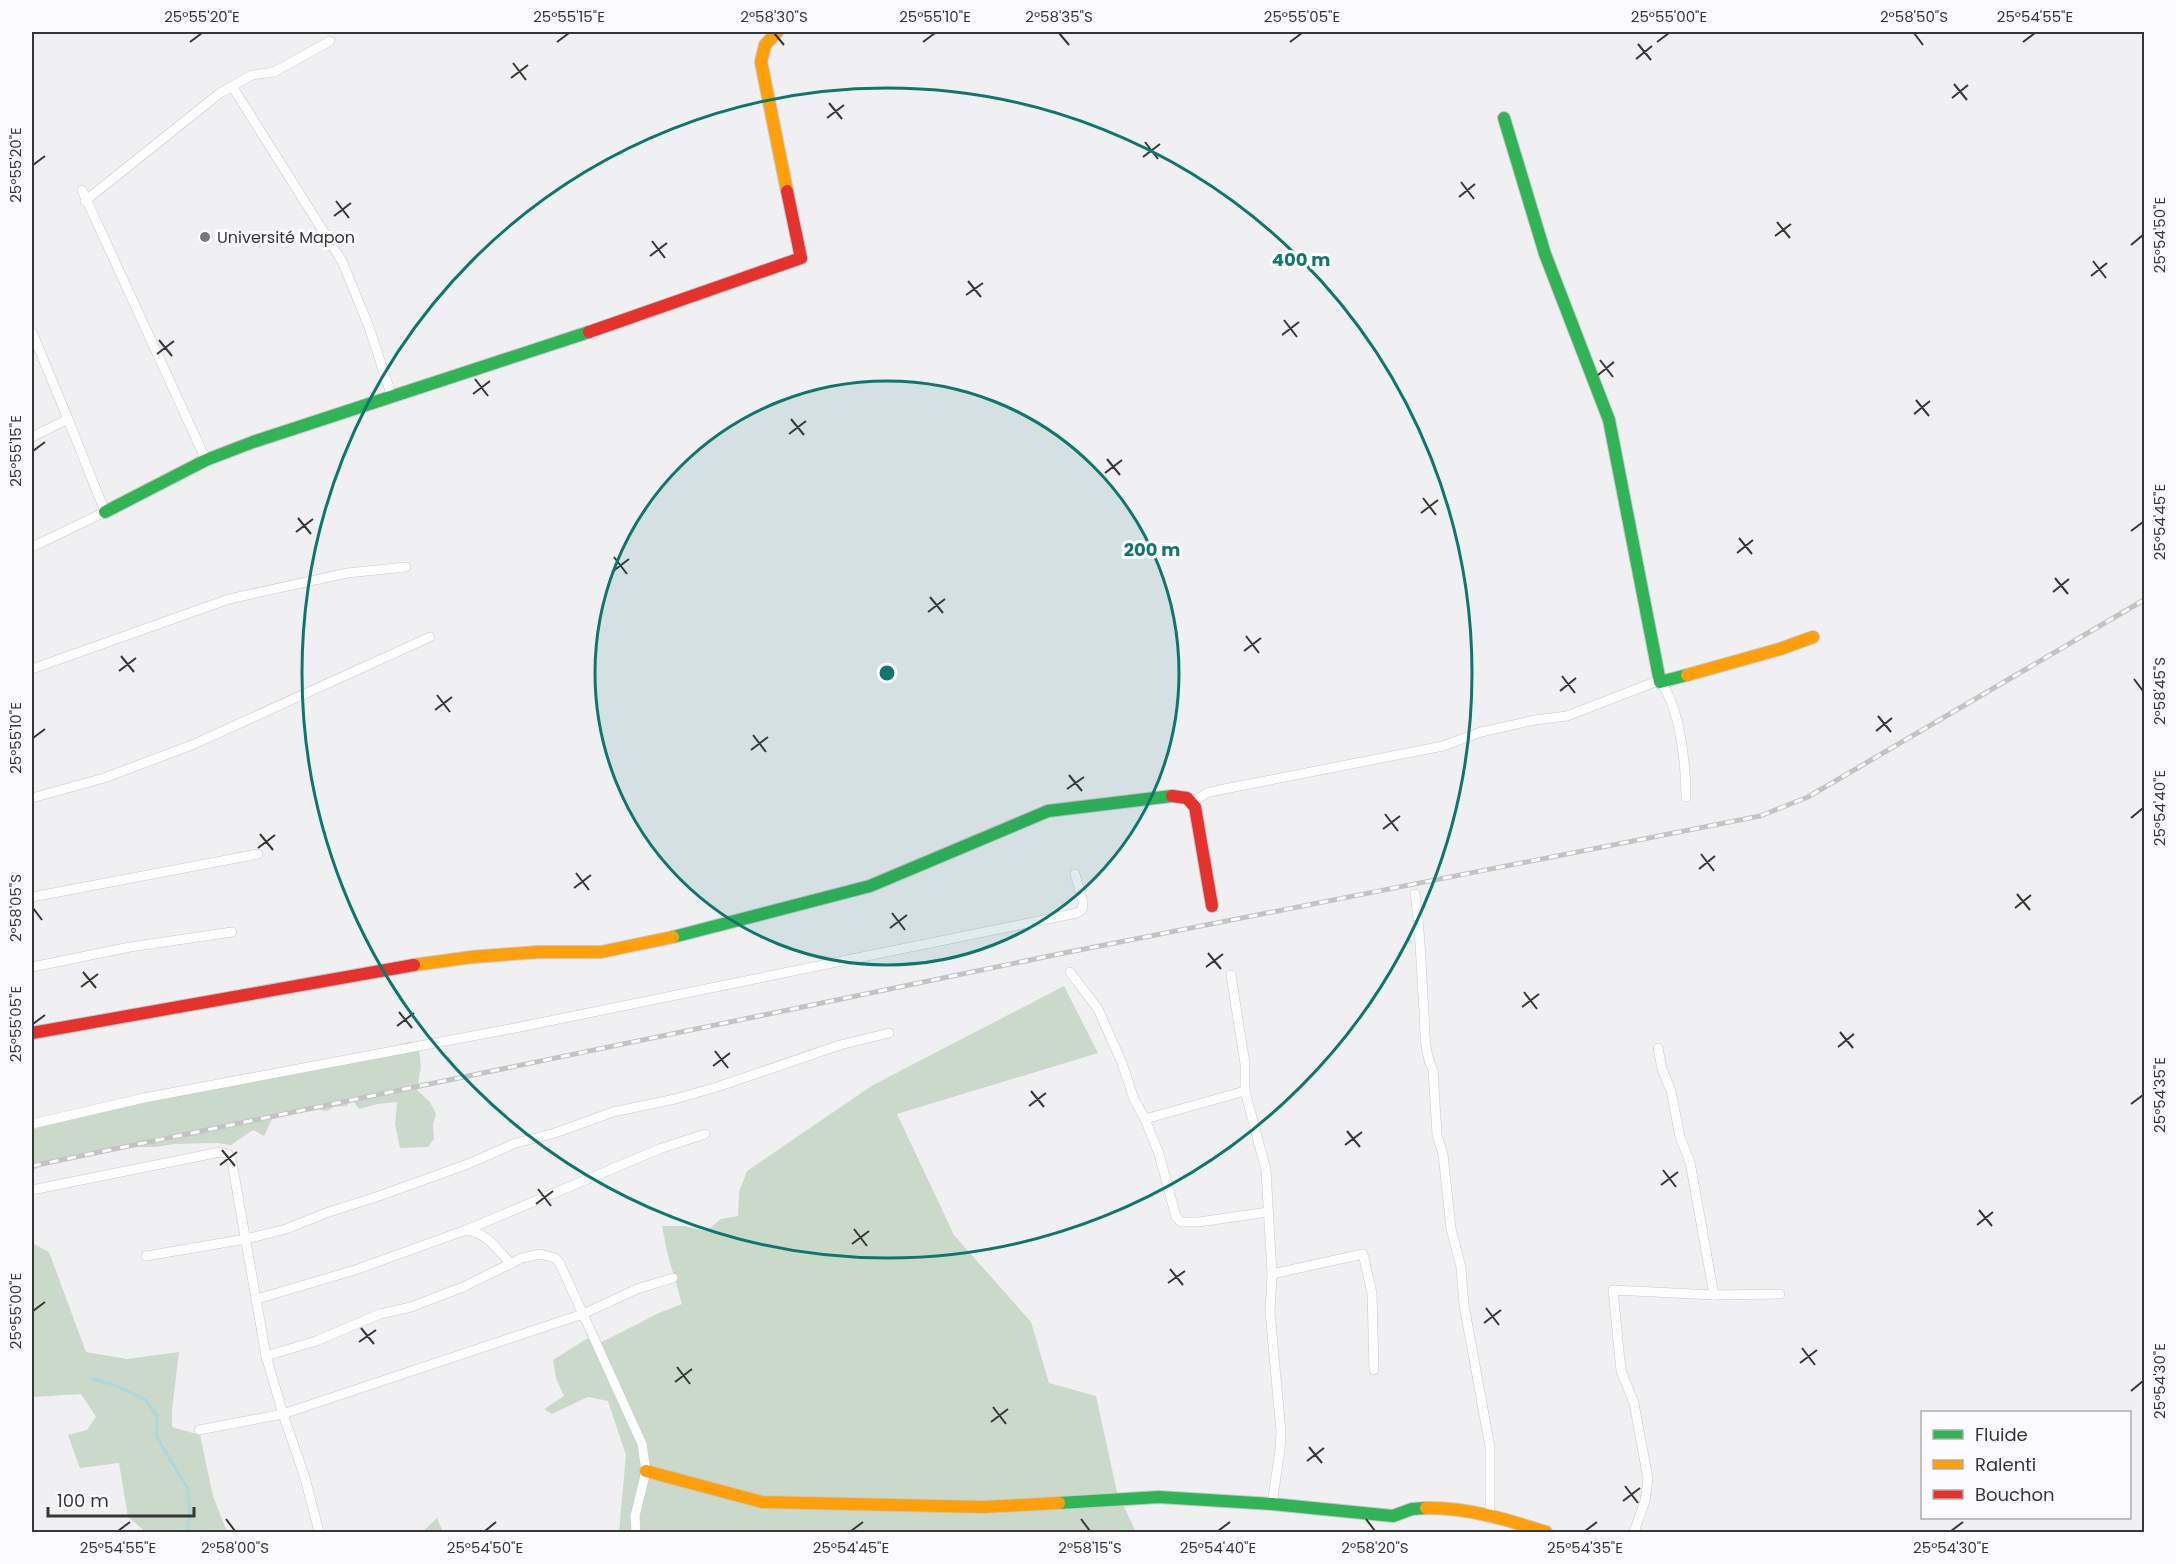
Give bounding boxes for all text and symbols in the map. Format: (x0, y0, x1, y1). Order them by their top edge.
text: 25°55'20"E (164, 6, 240, 27)
text: 25°55'15"E (533, 6, 605, 27)
text: 2°58'30"S (740, 6, 808, 27)
text: 25°55'10"E (899, 6, 971, 27)
text: 2°58'35"S (1025, 6, 1093, 27)
text: 25°55'05"E (1264, 6, 1340, 27)
text: 25°55'00"E (1631, 6, 1707, 27)
text: 2°58'50"S (1880, 6, 1948, 27)
text: 25°54'55"E (1997, 6, 2073, 27)
text: 25°55'20"E (5, 127, 26, 203)
text: 25°54'50"E (2149, 197, 2170, 273)
place label: Université Mapon (217, 226, 355, 249)
marker: Université Mapon (198, 230, 212, 244)
text: 400 m (1272, 247, 1330, 272)
text: 25°55'15"E (5, 415, 26, 487)
text: 25°54'45"E (2149, 484, 2170, 560)
text: 200 m (1124, 537, 1180, 562)
text: 2°58'45"S (2149, 657, 2170, 725)
centre of rings (877, 663, 897, 683)
text: 25°55'10"E (5, 702, 26, 774)
text: 25°54'40"E (2149, 770, 2170, 846)
text: 2°58'05"S (5, 874, 26, 942)
text: 25°55'05"E (5, 986, 26, 1062)
text: 25°54'35"E (2149, 1057, 2170, 1133)
text: 25°55'00"E (5, 1273, 26, 1349)
text: 25°54'30"E (2149, 1343, 2170, 1419)
legend (1921, 1411, 2131, 1519)
text: Fluide (1975, 1422, 2028, 1447)
text: Ralenti (1975, 1452, 2036, 1477)
scale bar (48, 1480, 194, 1518)
text: Bouchon (1975, 1482, 2055, 1507)
text: 100 m (57, 1488, 109, 1513)
text: 25°54'55"E (80, 1537, 156, 1558)
text: 2°58'00"S (201, 1537, 269, 1558)
text: 25°54'50"E (447, 1537, 523, 1558)
text: 25°54'45"E (813, 1537, 889, 1558)
text: 2°58'15"S (1058, 1537, 1122, 1558)
text: 25°54'40"E (1180, 1537, 1256, 1558)
text: 2°58'20"S (1341, 1537, 1409, 1558)
text: 25°54'35"E (1547, 1537, 1623, 1558)
text: 25°54'30"E (1913, 1537, 1989, 1558)

